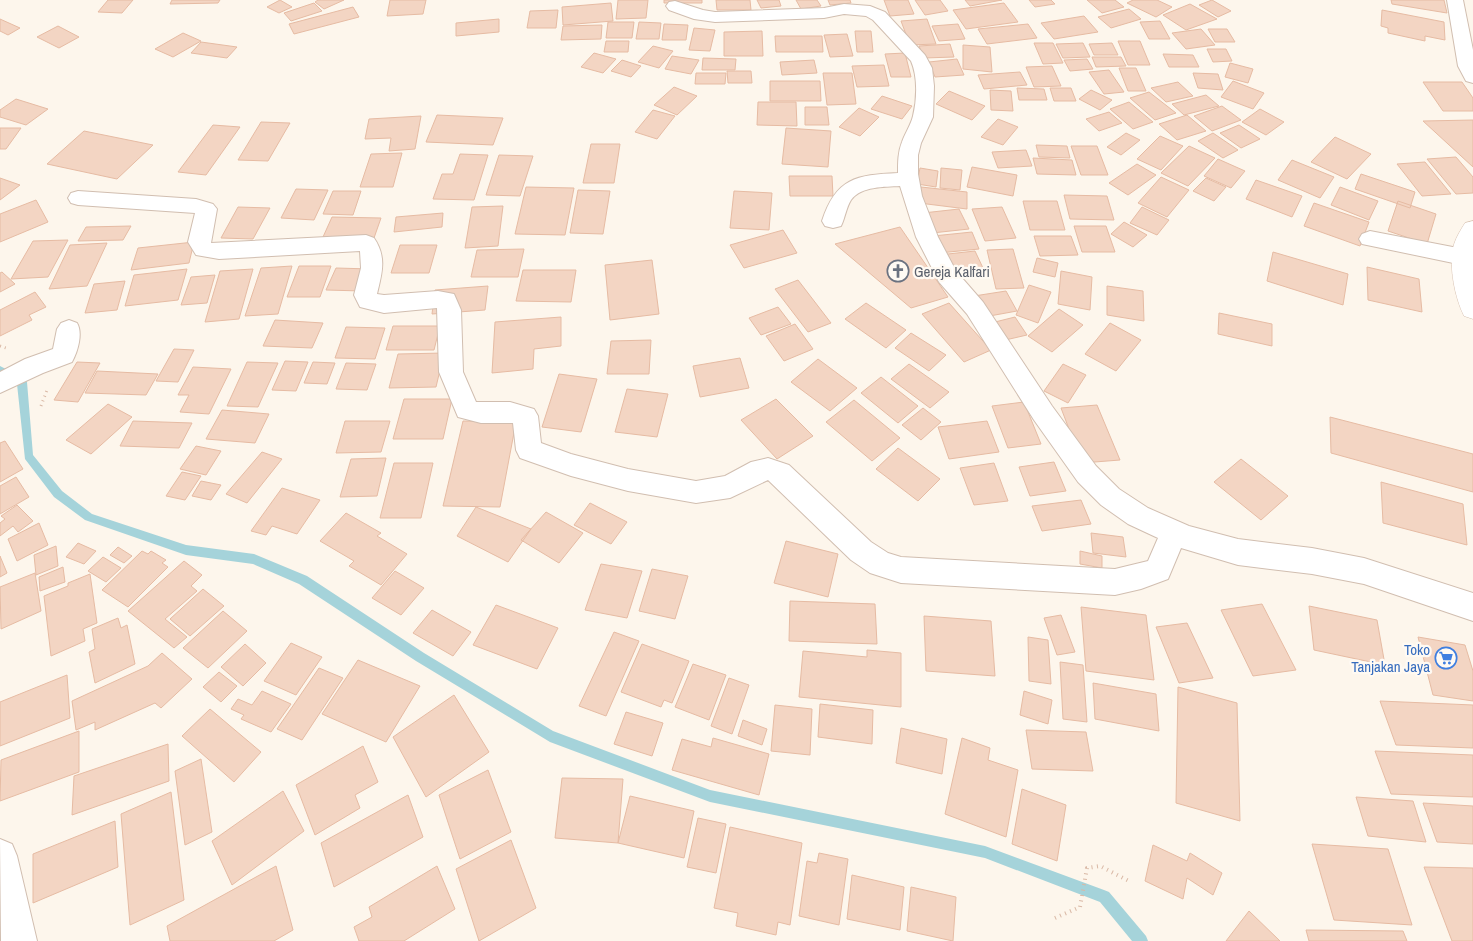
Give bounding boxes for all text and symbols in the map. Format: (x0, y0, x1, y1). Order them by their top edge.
church icon: Gereja Kalfari (886, 259, 910, 283)
place label: Gereja Kalfari (914, 261, 990, 282)
place label: Toko Tanjakan Jaya (1351, 639, 1430, 677)
supermarket icon: Toko Tanjakan Jaya (1434, 646, 1458, 670)

